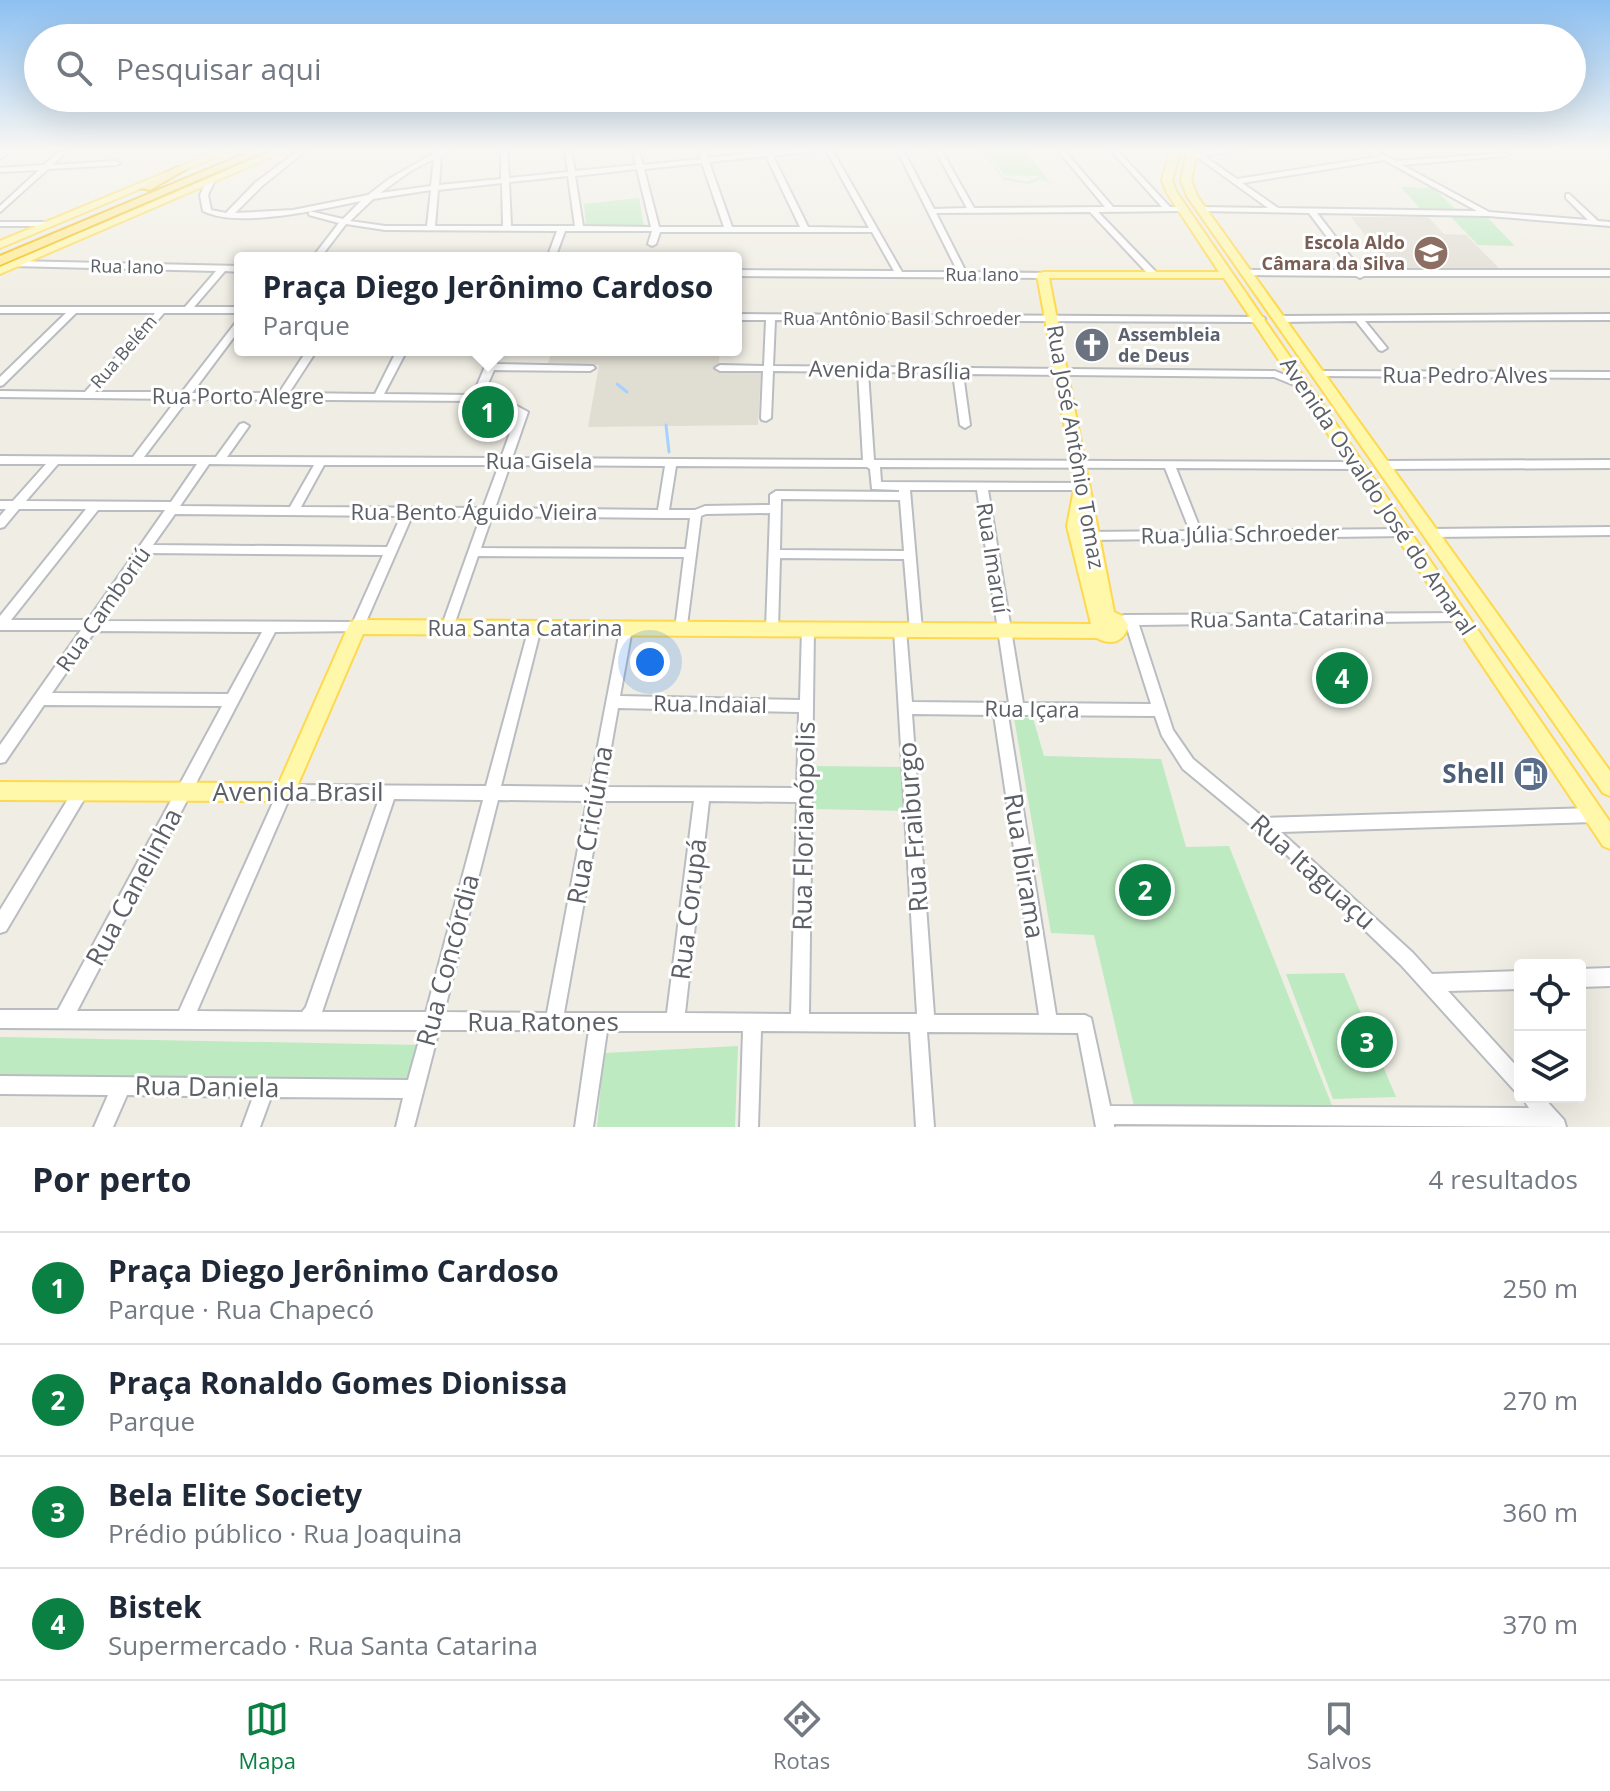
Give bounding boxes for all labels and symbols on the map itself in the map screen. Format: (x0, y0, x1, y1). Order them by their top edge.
place label: Escola Aldo Câmara da Silva (1261, 230, 1405, 275)
school or university icon: Escola Aldo Câmara da Silva (1412, 234, 1450, 272)
street label: Rua Iano (90, 253, 164, 279)
street label: Rua Iano (945, 262, 1019, 286)
street label: Rua Antônio Basil Schroeder (783, 306, 1022, 330)
street label: Rua Belém (85, 310, 162, 393)
street label: Rua José Antônio Tomaz (1041, 322, 1113, 571)
place label: Assembleia de Deus (1118, 322, 1221, 367)
church icon: Assembleia de Deus (1073, 326, 1111, 364)
street label: Avenida Osvaldo José do Amaral (1274, 350, 1483, 641)
street label: Avenida Brasília (809, 353, 972, 385)
street label: Rua Pedro Alves (1382, 359, 1548, 389)
street label: Rua Porto Alegre (152, 380, 324, 410)
pin: 1 (462, 382, 514, 442)
street label: Rua Gisela (485, 445, 593, 475)
street label: Rua Bento Águido Vieira (351, 496, 597, 526)
street label: Rua Imaruí (970, 500, 1018, 616)
street label: Rua Júlia Schroeder (1140, 516, 1340, 550)
street label: Rua Camboriú (48, 540, 156, 677)
street label: Rua Santa Catarina (1189, 600, 1385, 634)
street label: Rua Santa Catarina (428, 612, 622, 642)
your location (630, 642, 670, 682)
pin: 4 (1316, 648, 1368, 708)
street label: Rua Indaial (653, 687, 767, 719)
street label: Rua Içara (984, 692, 1080, 724)
street label: Rua Florianópolis (783, 721, 823, 931)
street label: Rua Fraiburgo (888, 741, 936, 913)
street label: Rua Criciúma (557, 743, 621, 907)
place label: Shell (1442, 755, 1505, 791)
fuel station icon: Shell (1512, 755, 1550, 793)
street label: Avenida Brasil (212, 773, 384, 809)
street label: Rua Ibirama (996, 791, 1054, 941)
street label: Rua Canelinha (76, 801, 190, 972)
street label: Rua Itaguaçu (1243, 805, 1384, 937)
street label: Rua Corupá (661, 836, 715, 982)
pin: 2 (1119, 860, 1171, 920)
street label: Rua Concórdia (407, 870, 487, 1050)
street label: Rua Ratones (467, 1003, 619, 1039)
pin: 3 (1341, 1012, 1393, 1072)
street label: Rua Daniela (134, 1067, 280, 1105)

